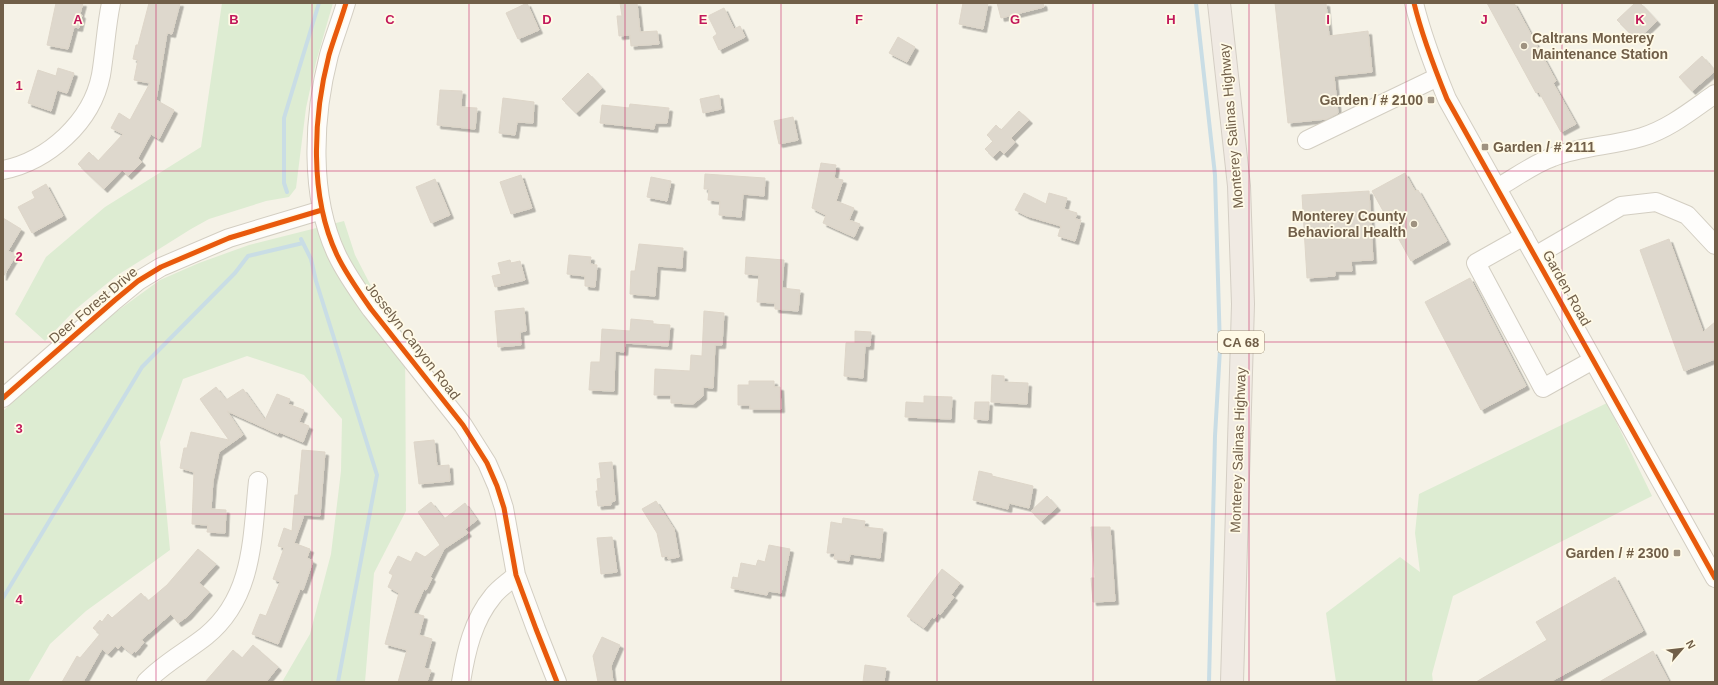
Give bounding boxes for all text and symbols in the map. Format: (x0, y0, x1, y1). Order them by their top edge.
text: A (73, 12, 83, 27)
text: B (229, 12, 239, 27)
text: C (385, 12, 395, 27)
text: D (542, 12, 552, 27)
text: E (699, 12, 708, 27)
text: F (855, 12, 863, 27)
text: G (1010, 12, 1020, 27)
text: H (1166, 12, 1176, 27)
text: I (1326, 12, 1330, 27)
text: J (1480, 12, 1488, 27)
text: K (1635, 12, 1645, 27)
place label: Caltrans Monterey Maintenance Station (1532, 30, 1668, 62)
marker: Caltrans Monterey Maintenance Station (1519, 41, 1529, 51)
street label: Monterey Salinas Highway (1216, 43, 1246, 209)
text: 1 (15, 78, 23, 93)
place label: Garden / # 2100 (1319, 92, 1423, 108)
marker: Garden / # 2100 (1426, 95, 1436, 105)
place label: Garden / # 2111 (1493, 139, 1595, 155)
marker: Garden / # 2111 (1480, 142, 1490, 152)
place label: Monterey County Behavioral Health (1288, 208, 1406, 240)
marker: Monterey County Behavioral Health (1409, 219, 1419, 229)
street label: Garden Road (1540, 247, 1594, 329)
text: 2 (15, 249, 23, 264)
street label: Deer Forest Drive (46, 263, 141, 347)
street label: Josselyn Canyon Road (362, 279, 464, 403)
road number: CA 68 (1218, 331, 1264, 353)
street label: Monterey Salinas Highway (1227, 367, 1249, 533)
text: 3 (15, 421, 23, 436)
place label: Garden / # 2300 (1565, 545, 1669, 561)
marker: Garden / # 2300 (1672, 548, 1682, 558)
text: 4 (15, 592, 23, 607)
north arrow (1662, 629, 1702, 669)
text: N (1684, 638, 1698, 651)

